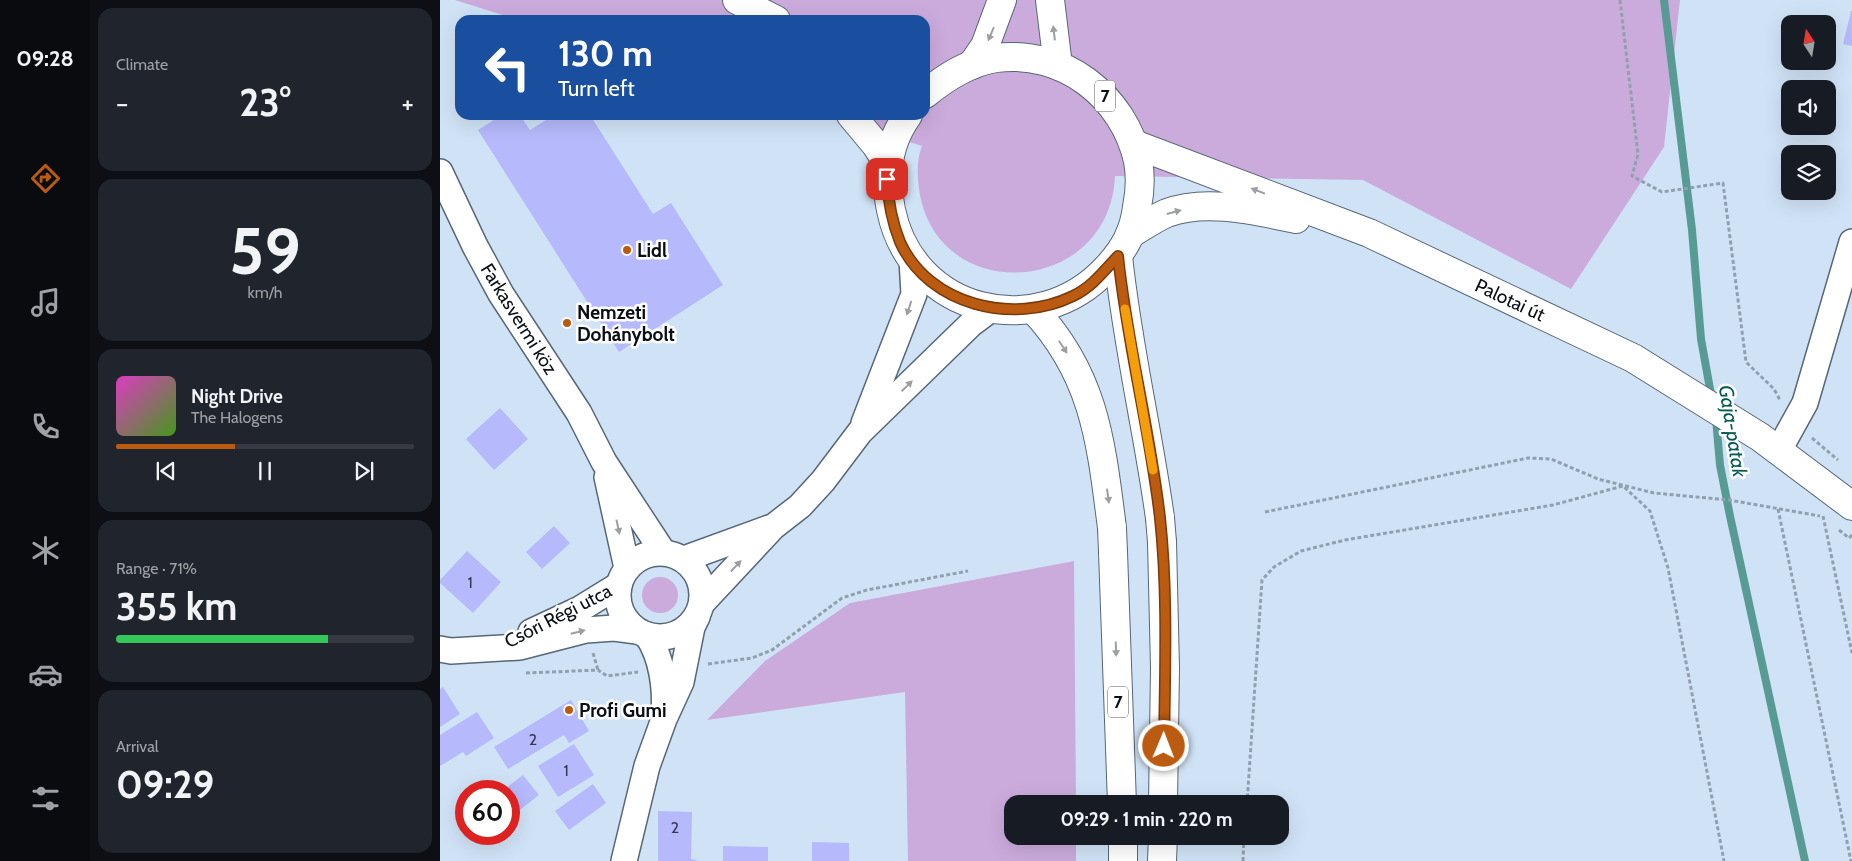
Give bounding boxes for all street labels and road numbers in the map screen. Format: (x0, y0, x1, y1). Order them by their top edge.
road number: 7 (1095, 80, 1115, 112)
street label: Farkasvermi köz (476, 259, 562, 379)
street label: Palotai út (1471, 274, 1549, 326)
street label: Csóri Régi utca (501, 579, 615, 653)
road number: 7 (1108, 686, 1128, 718)

